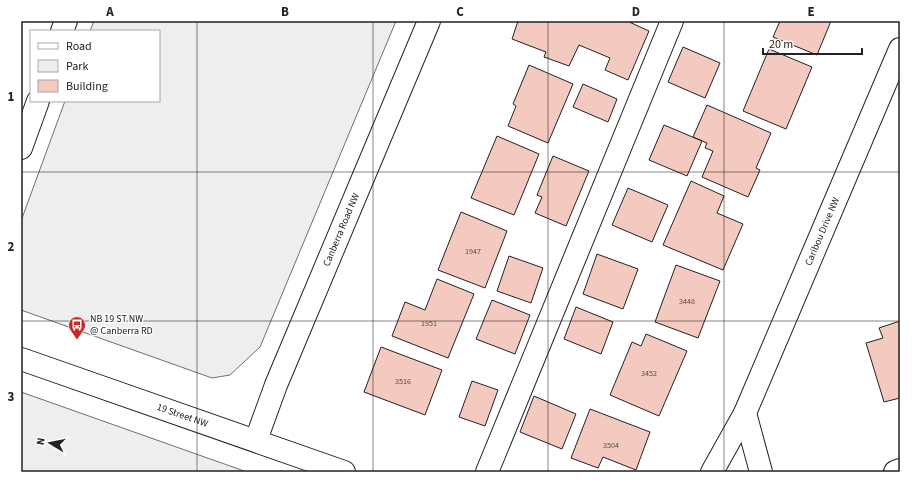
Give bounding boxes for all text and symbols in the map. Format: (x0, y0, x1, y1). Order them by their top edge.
text: A (105, 3, 114, 21)
text: B (281, 3, 289, 21)
text: C (456, 3, 464, 21)
text: D (632, 3, 640, 21)
text: E (807, 3, 815, 21)
legend (30, 30, 160, 102)
scale bar (763, 30, 862, 56)
text: 20 m (769, 36, 793, 53)
text: Road (66, 38, 92, 55)
text: Park (66, 58, 88, 75)
text: Building (66, 78, 108, 95)
text: 1 (8, 88, 15, 106)
street label: Canberra Road NW (320, 191, 363, 269)
street label: Caribou Drive NW (802, 195, 843, 268)
text: 2 (8, 238, 15, 256)
house number: 1947 (465, 246, 481, 257)
house number: 3448 (679, 296, 695, 307)
place label: NB 19 ST NW @ Canberra RD (90, 312, 153, 338)
bus stop icon: NB 19 ST NW @ Canberra RD (67, 315, 87, 340)
house number: 1951 (421, 318, 437, 329)
house number: 3452 (641, 368, 657, 379)
house number: 3516 (395, 376, 411, 387)
text: 3 (8, 388, 15, 406)
street label: 19 Street NW (155, 400, 210, 431)
north arrow (30, 423, 70, 463)
text: N (33, 436, 49, 446)
house number: 3504 (603, 440, 619, 451)

